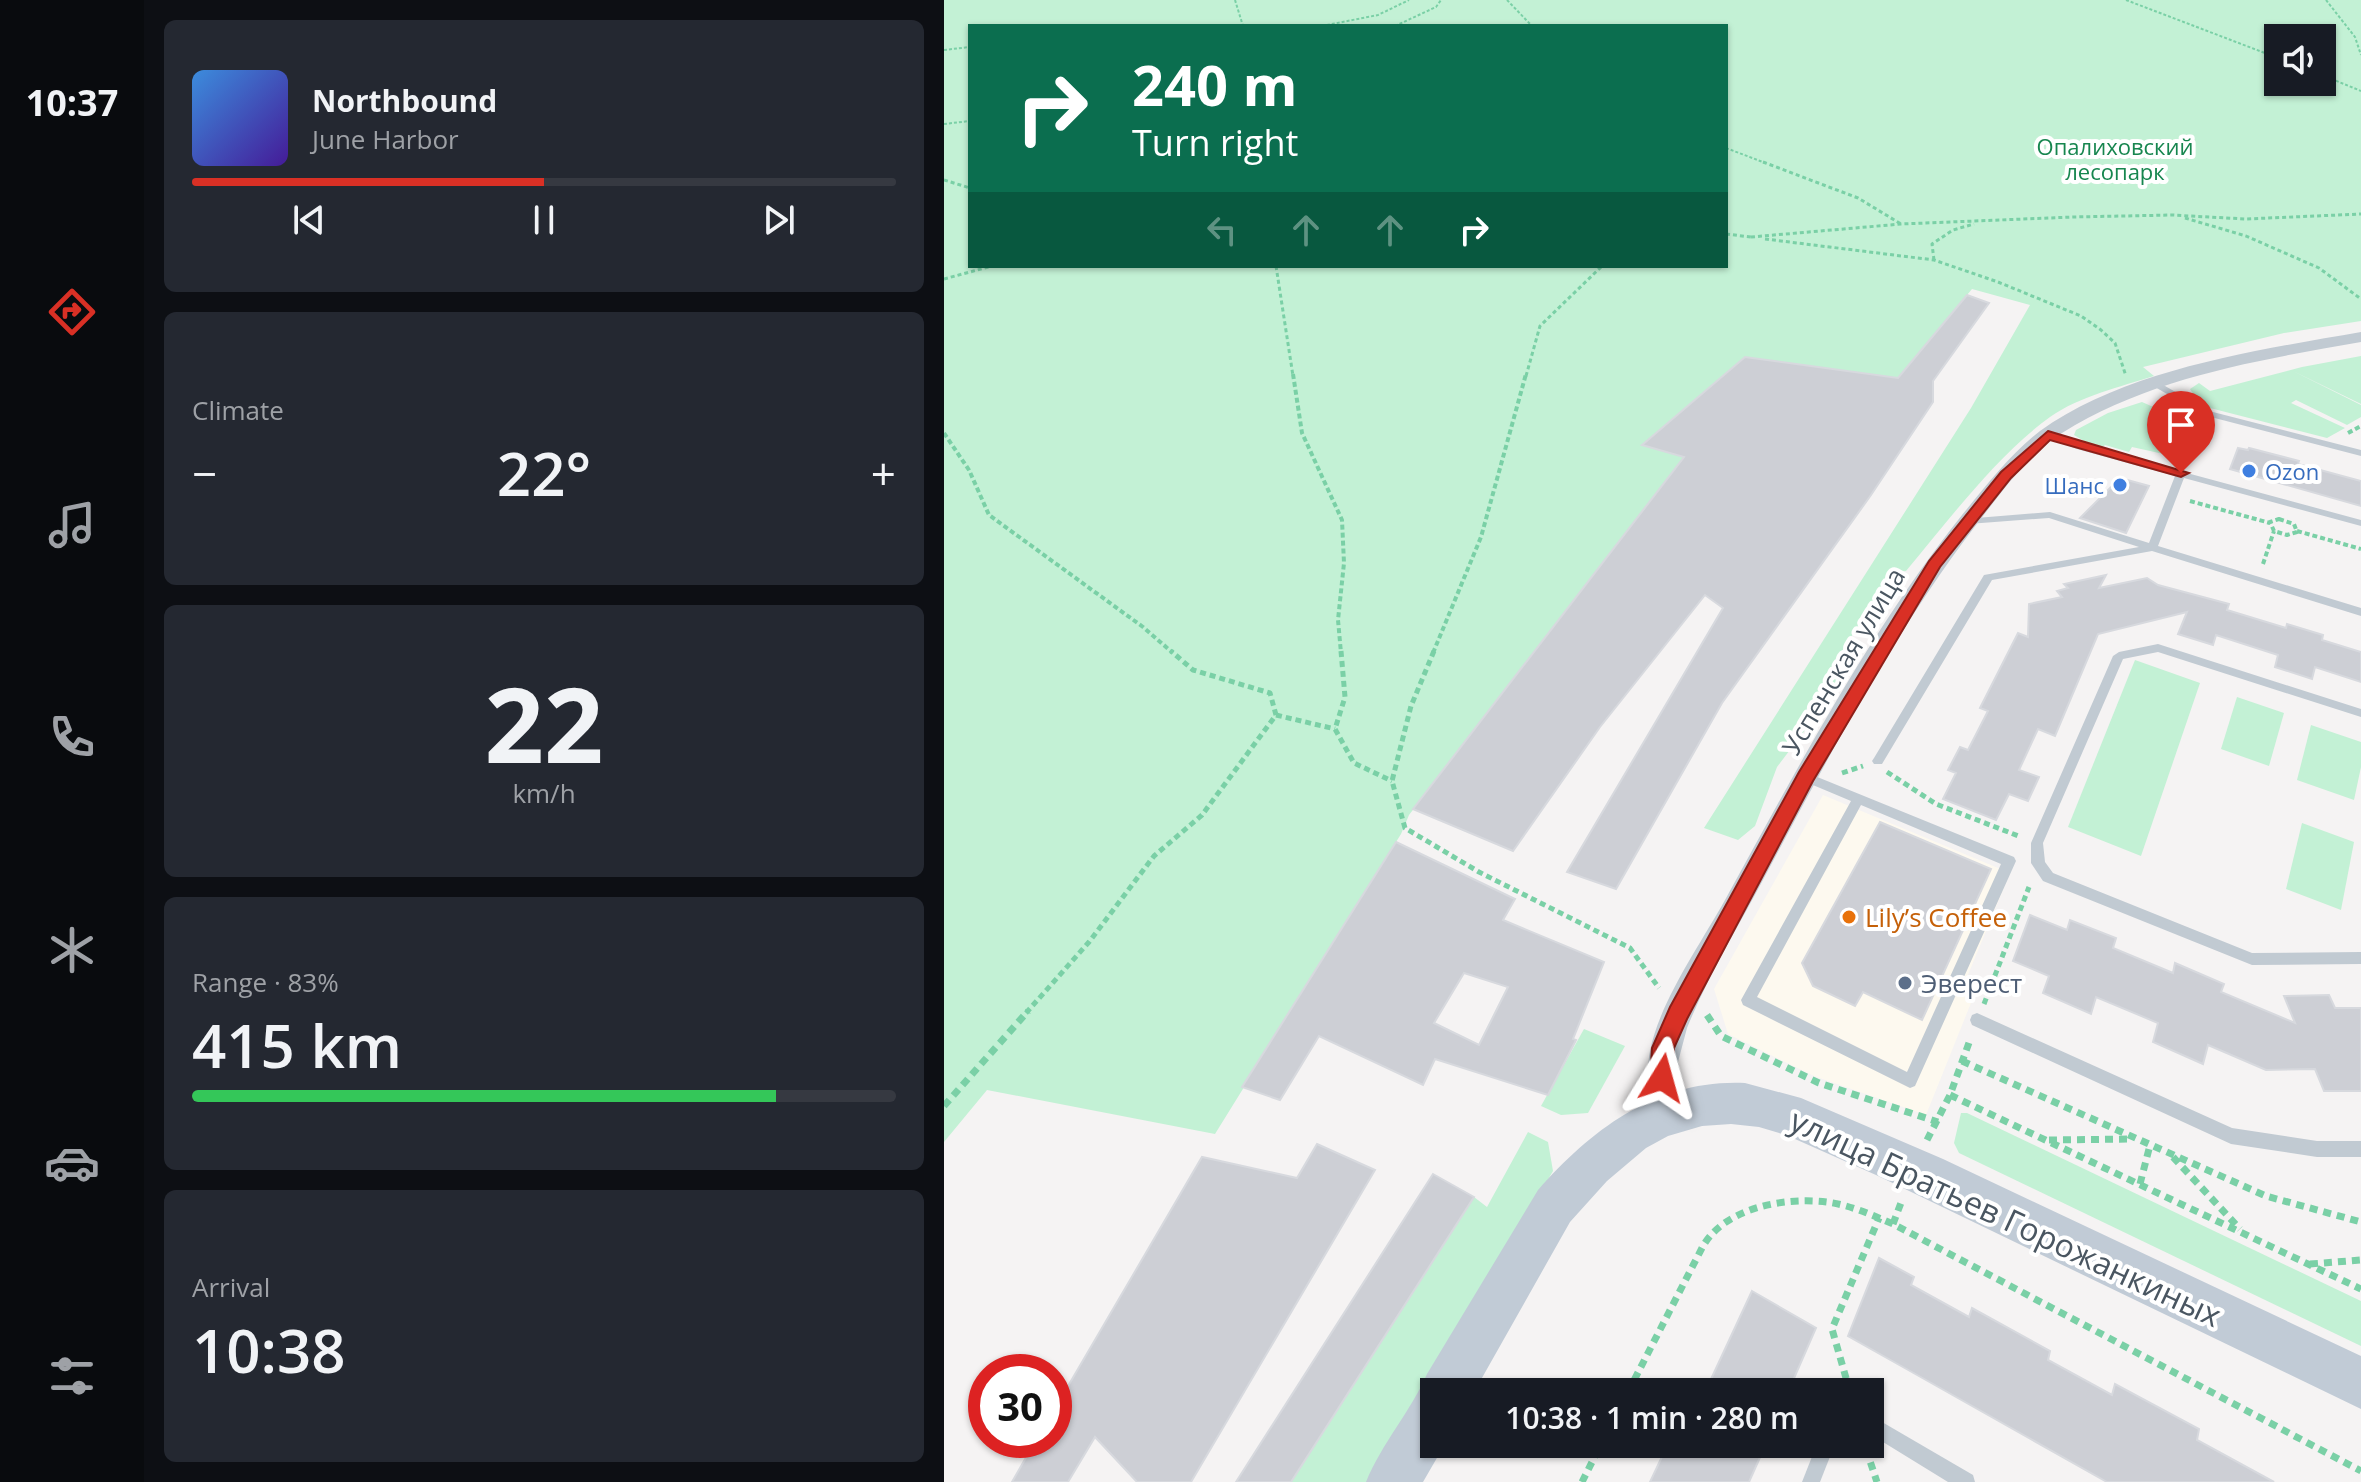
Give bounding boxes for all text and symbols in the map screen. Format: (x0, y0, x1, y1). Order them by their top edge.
map controls (2264, 24, 2336, 96)
button: sound (2264, 24, 2336, 96)
text: 240 m (1132, 46, 1298, 122)
icon: right (1000, 56, 1104, 160)
text: 10:37 (26, 78, 118, 127)
text: Northbound (312, 80, 497, 121)
text: Turn right (1132, 118, 1298, 167)
text: June Harbor (312, 121, 459, 157)
park label: Опалиховский лесопарк (2037, 131, 2193, 186)
icon: previous (287, 198, 331, 242)
icon: pause (522, 198, 566, 242)
icon: next (757, 198, 801, 242)
icon: left (1200, 208, 1244, 252)
icon: ahead (1284, 208, 1328, 252)
icon: ahead (1368, 208, 1412, 252)
icon: right (1452, 208, 1496, 252)
icon: directions (44, 284, 100, 340)
pin (2147, 391, 2215, 473)
text: Climate (192, 392, 284, 428)
icon: arrive (2159, 403, 2203, 447)
text: 22° (497, 432, 591, 514)
text: − (192, 443, 217, 503)
text: + (871, 443, 896, 503)
place label: Ozon (2265, 456, 2319, 486)
marker: Ozon (2240, 462, 2258, 480)
place label: Шанс (2045, 470, 2104, 500)
marker: Шанс (2111, 476, 2129, 494)
icon: music (44, 497, 100, 553)
street label: Успенская улица (1773, 561, 1913, 761)
text: 22 (485, 652, 603, 793)
icon: phone (44, 709, 100, 765)
text: km/h (512, 775, 576, 811)
place label: Lily’s Coffee (1865, 899, 2007, 935)
marker: Lily’s Coffee (1840, 908, 1858, 926)
icon: climate (44, 922, 100, 978)
text: Range · 83% (192, 964, 339, 1000)
place label: Эверест (1921, 965, 2022, 1001)
marker: Эверест (1896, 974, 1914, 992)
text: 415 km (192, 1004, 402, 1086)
position arrow (1620, 1036, 1704, 1120)
street label: улица Братьев Горожанкиных (1783, 1098, 2229, 1336)
icon: car (44, 1135, 100, 1191)
text: Arrival (192, 1269, 270, 1305)
text: 10:38 (192, 1309, 346, 1391)
icon: filters (44, 1348, 100, 1404)
speed limit sign: 30 (968, 1354, 1072, 1458)
text: 10:38 · 1 min · 280 m (1505, 1397, 1799, 1438)

